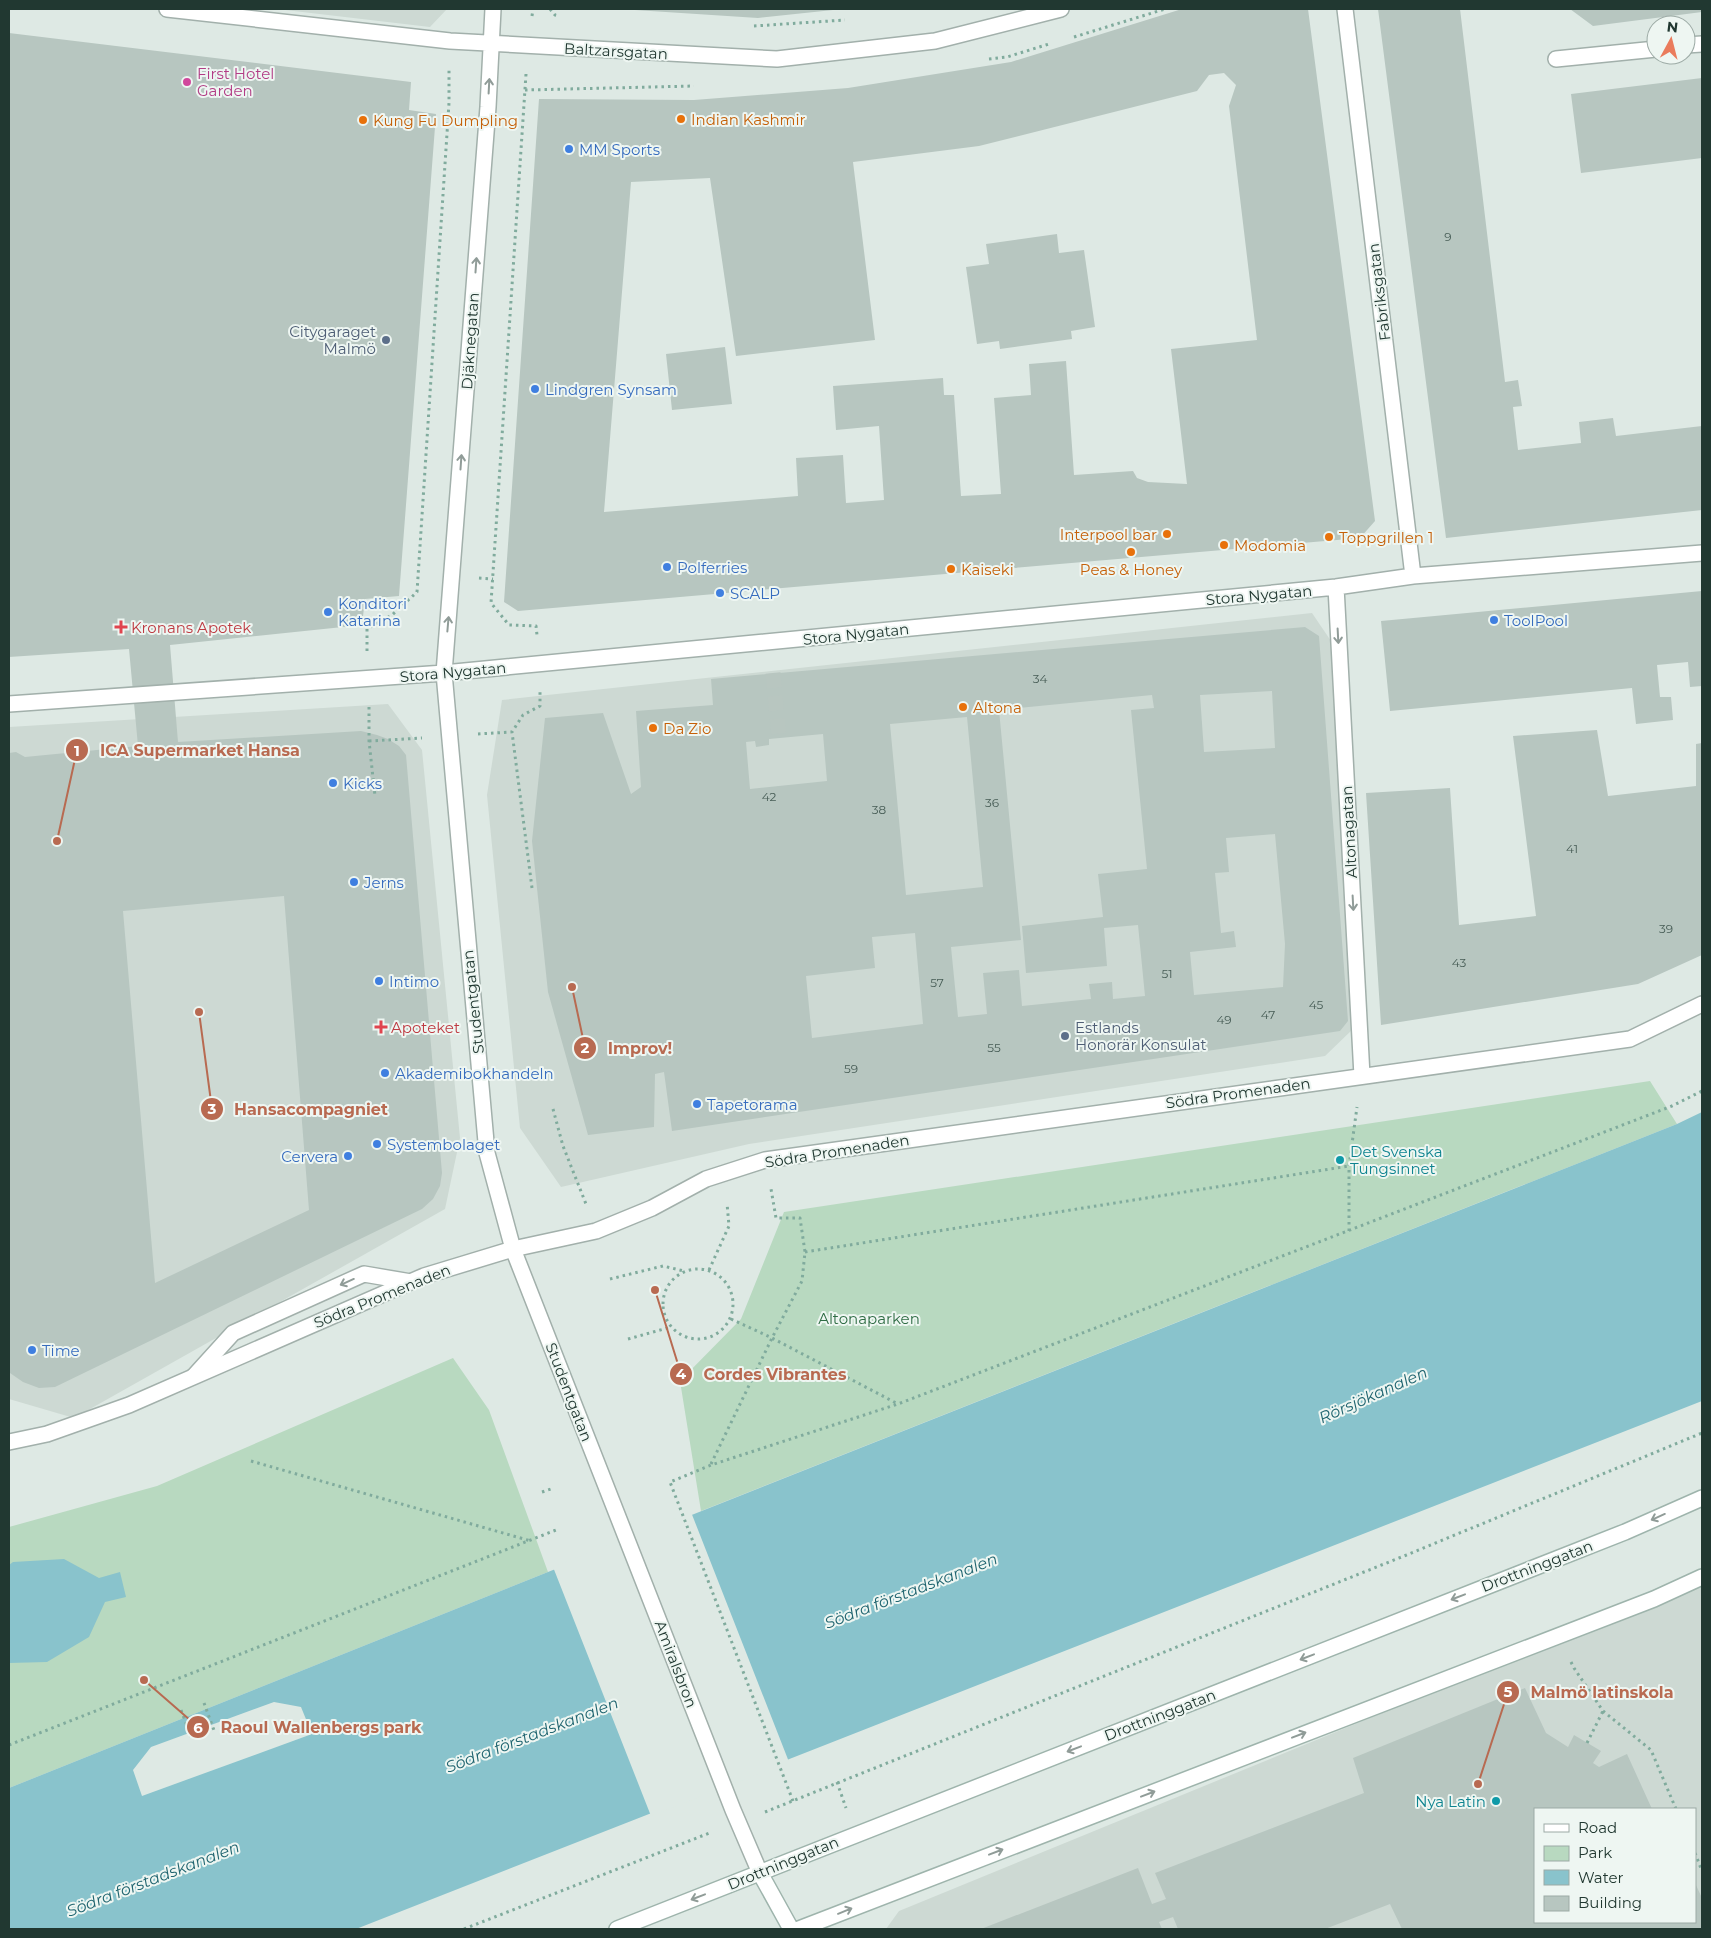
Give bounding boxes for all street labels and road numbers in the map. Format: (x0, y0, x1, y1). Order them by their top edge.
street label: Baltzarsgatan (564, 39, 668, 63)
street label: Fabriksgatan (1364, 242, 1394, 342)
street label: Djäknegatan (457, 292, 483, 390)
street label: Stora Nygatan (1205, 581, 1313, 609)
street label: Stora Nygatan (802, 619, 910, 649)
street label: Stora Nygatan (399, 658, 507, 686)
street label: Altonagatan (1337, 785, 1361, 879)
street label: Studentgatan (458, 949, 488, 1055)
street label: Södra Promenaden (1164, 1073, 1312, 1113)
street label: Södra Promenaden (763, 1130, 911, 1172)
street label: Södra Promenaden (311, 1260, 453, 1332)
street label: Studentgatan (541, 1340, 597, 1444)
street label: Drottninggatan (1478, 1536, 1596, 1596)
street label: Amiralsbron (651, 1618, 701, 1710)
street label: Drottninggatan (1101, 1685, 1219, 1745)
street label: Drottninggatan (725, 1832, 841, 1894)

